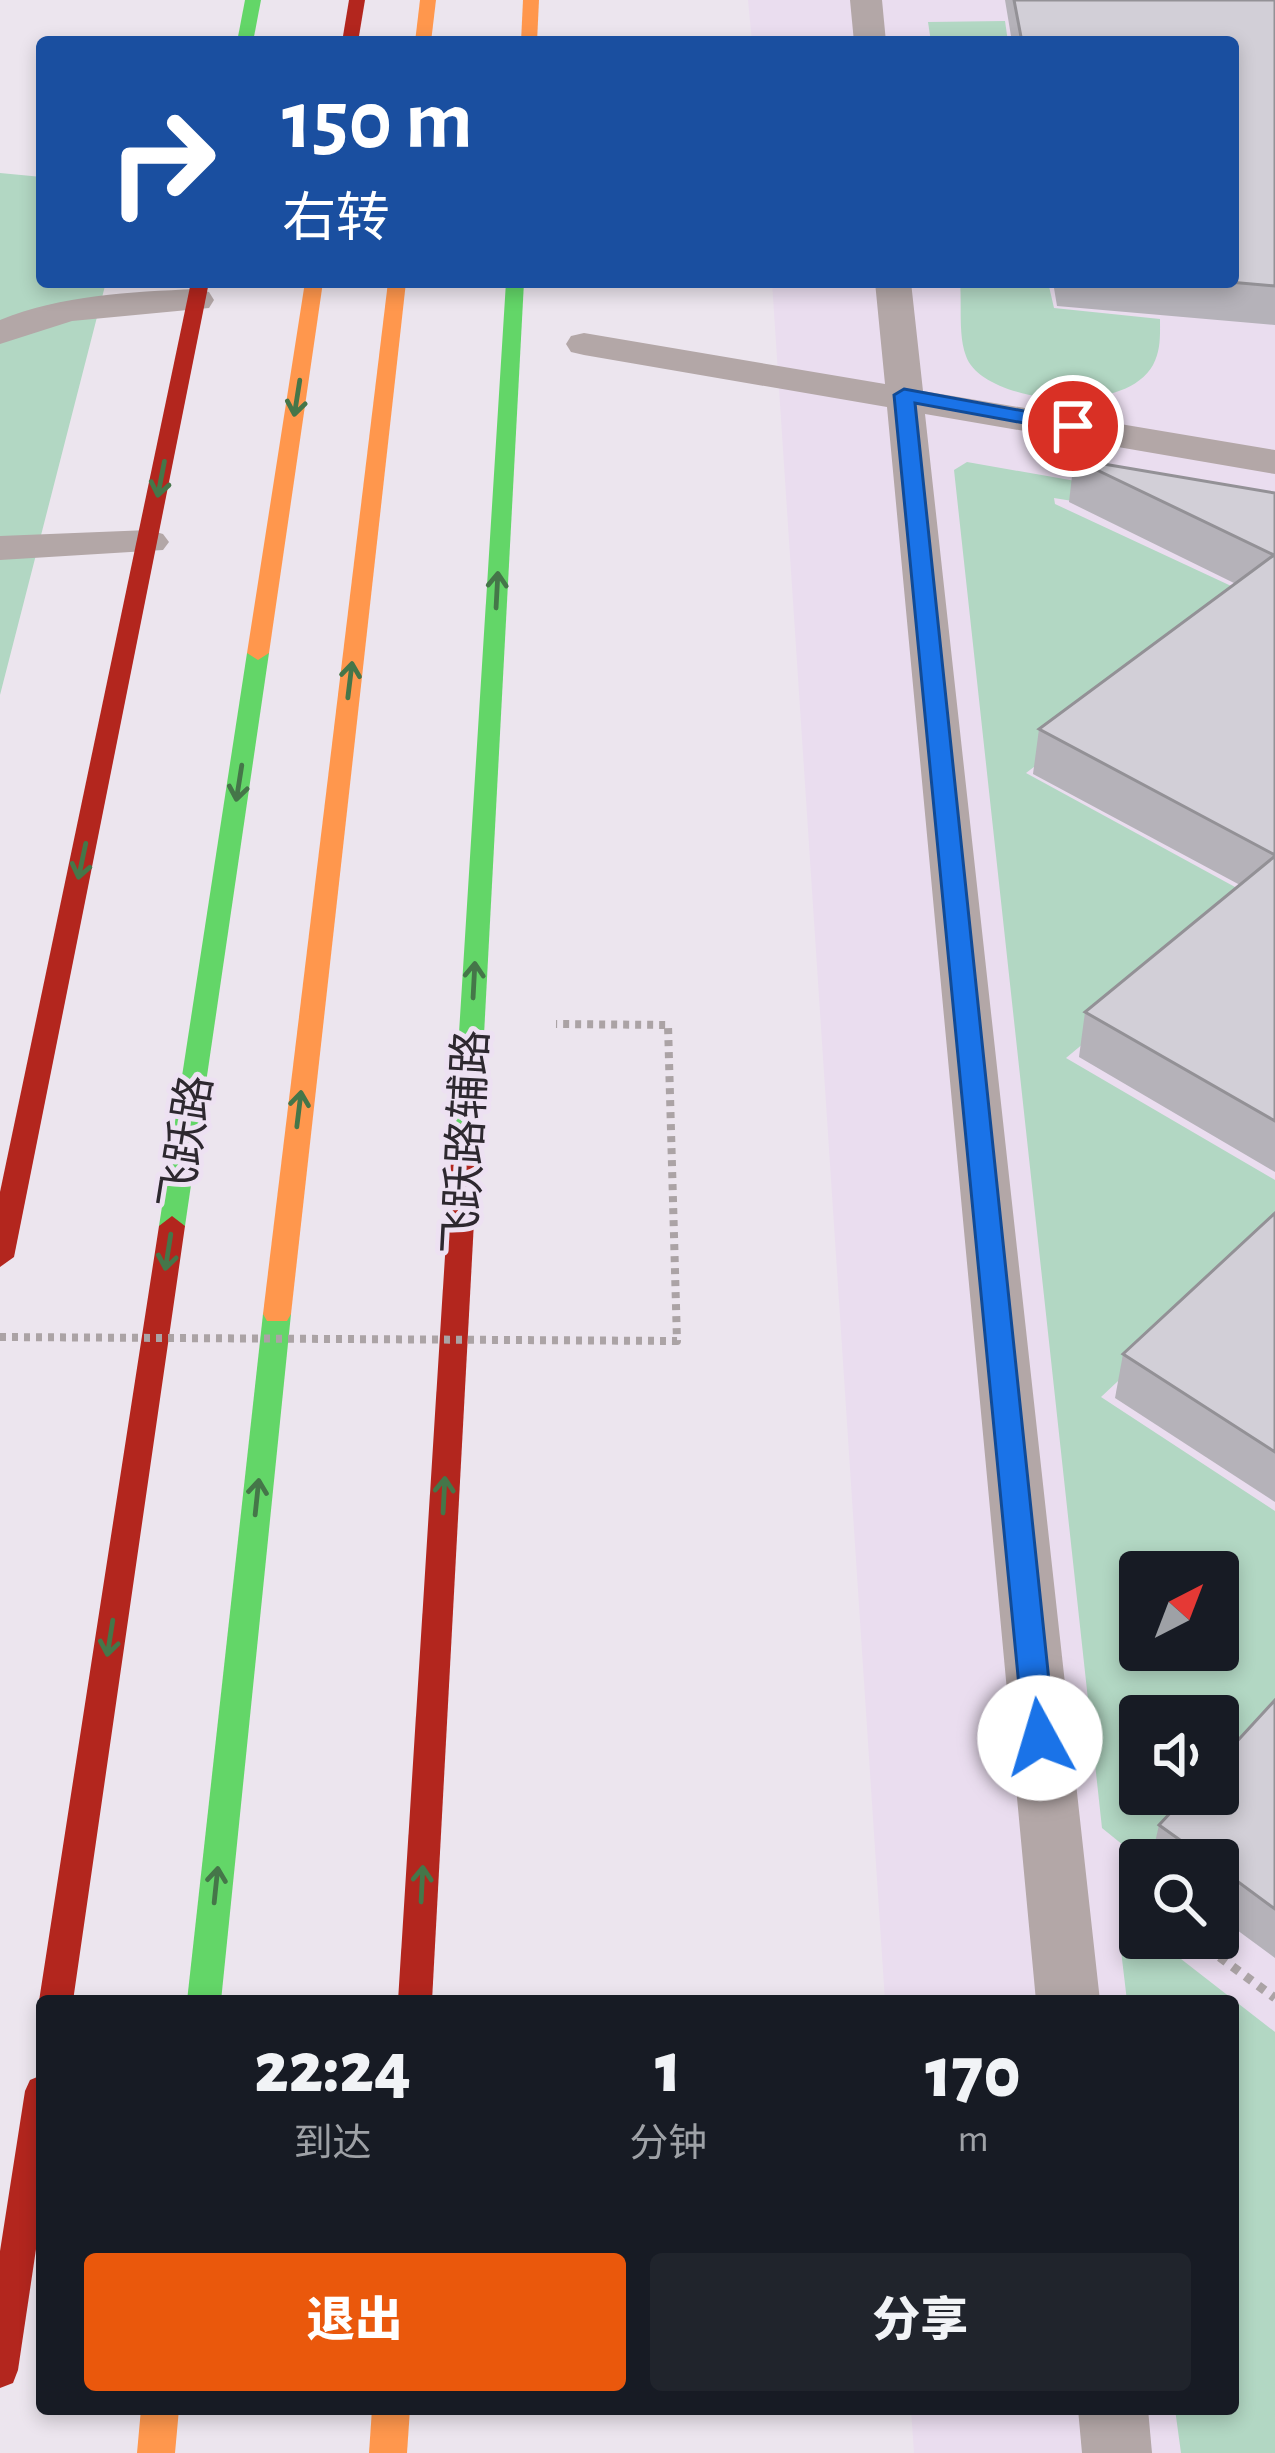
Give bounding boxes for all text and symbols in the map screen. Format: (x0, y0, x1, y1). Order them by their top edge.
text: 150 m (282, 80, 473, 164)
icon: right (84, 84, 240, 240)
text: 右转 (282, 193, 390, 247)
pin (1022, 375, 1124, 477)
one-way arrow (285, 377, 308, 416)
icon: arrive (1040, 393, 1106, 459)
one-way arrow (149, 459, 171, 498)
one-way arrow (486, 571, 509, 610)
one-way arrow (339, 661, 361, 700)
one-way arrow (227, 763, 250, 802)
one-way arrow (69, 842, 92, 880)
one-way arrow (463, 961, 486, 1000)
street label: 飞跃路辅路 (437, 1028, 496, 1256)
street label: 飞跃路 (153, 1072, 220, 1213)
one-way arrow (289, 1090, 311, 1129)
one-way arrow (156, 1232, 179, 1271)
one-way arrow (433, 1476, 456, 1515)
one-way arrow (246, 1478, 269, 1517)
north arrow (1119, 1551, 1239, 1671)
map controls (1119, 1551, 1239, 1959)
one-way arrow (98, 1617, 121, 1656)
position arrow (977, 1675, 1103, 1801)
button: sound (1119, 1695, 1239, 1815)
button: search (1119, 1839, 1239, 1959)
one-way arrow (410, 1865, 433, 1904)
one-way arrow (205, 1866, 228, 1905)
text: 22:24 (254, 2033, 411, 2105)
text: 1 (655, 2033, 681, 2105)
text: 170 (925, 2038, 1021, 2110)
text: m (957, 2120, 989, 2159)
text: 到达 (294, 2125, 372, 2164)
text: 分钟 (629, 2125, 707, 2164)
button: 退出 (84, 2253, 626, 2391)
button: 分享 (650, 2253, 1191, 2391)

